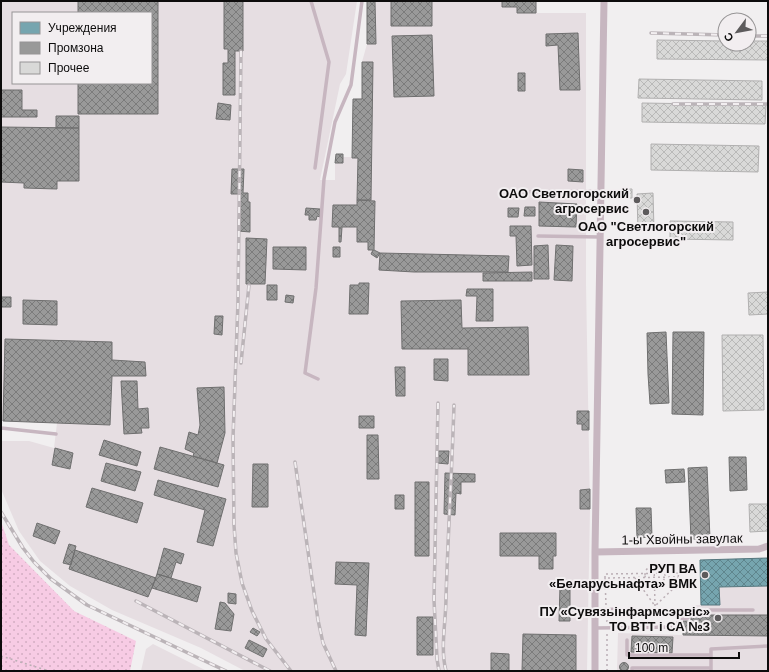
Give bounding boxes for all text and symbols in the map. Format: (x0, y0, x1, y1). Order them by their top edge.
legend (12, 12, 152, 84)
north arrow (717, 12, 757, 52)
text: Учреждения (48, 21, 117, 35)
text: С (721, 31, 736, 44)
text: Промзона (48, 41, 104, 55)
text: Прочее (48, 61, 90, 75)
place label: ОАО Светлогорский агросервис (499, 186, 629, 216)
marker: ОАО Светлогорский агросервис (632, 195, 642, 205)
marker: ОАО "Светлогорский агросервис" (641, 207, 651, 217)
place label: ОАО "Светлогорский агросервис" (578, 219, 714, 249)
street label: 1-ы Хвойны завулак (621, 530, 743, 548)
place label: РУП ВА «Беларусьнафта» ВМК (549, 561, 698, 591)
marker: РУП ВА «Беларусьнафта» ВМК (700, 570, 710, 580)
place label: ПУ «Сувязьінфармсэрвіс» ТО ВТТ і СА №3 (540, 604, 710, 634)
marker: ПУ «Сувязьінфармсэрвіс» ТО ВТТ і СА №3 (713, 613, 723, 623)
scale bar (629, 634, 739, 660)
text: 100 m (635, 641, 668, 655)

